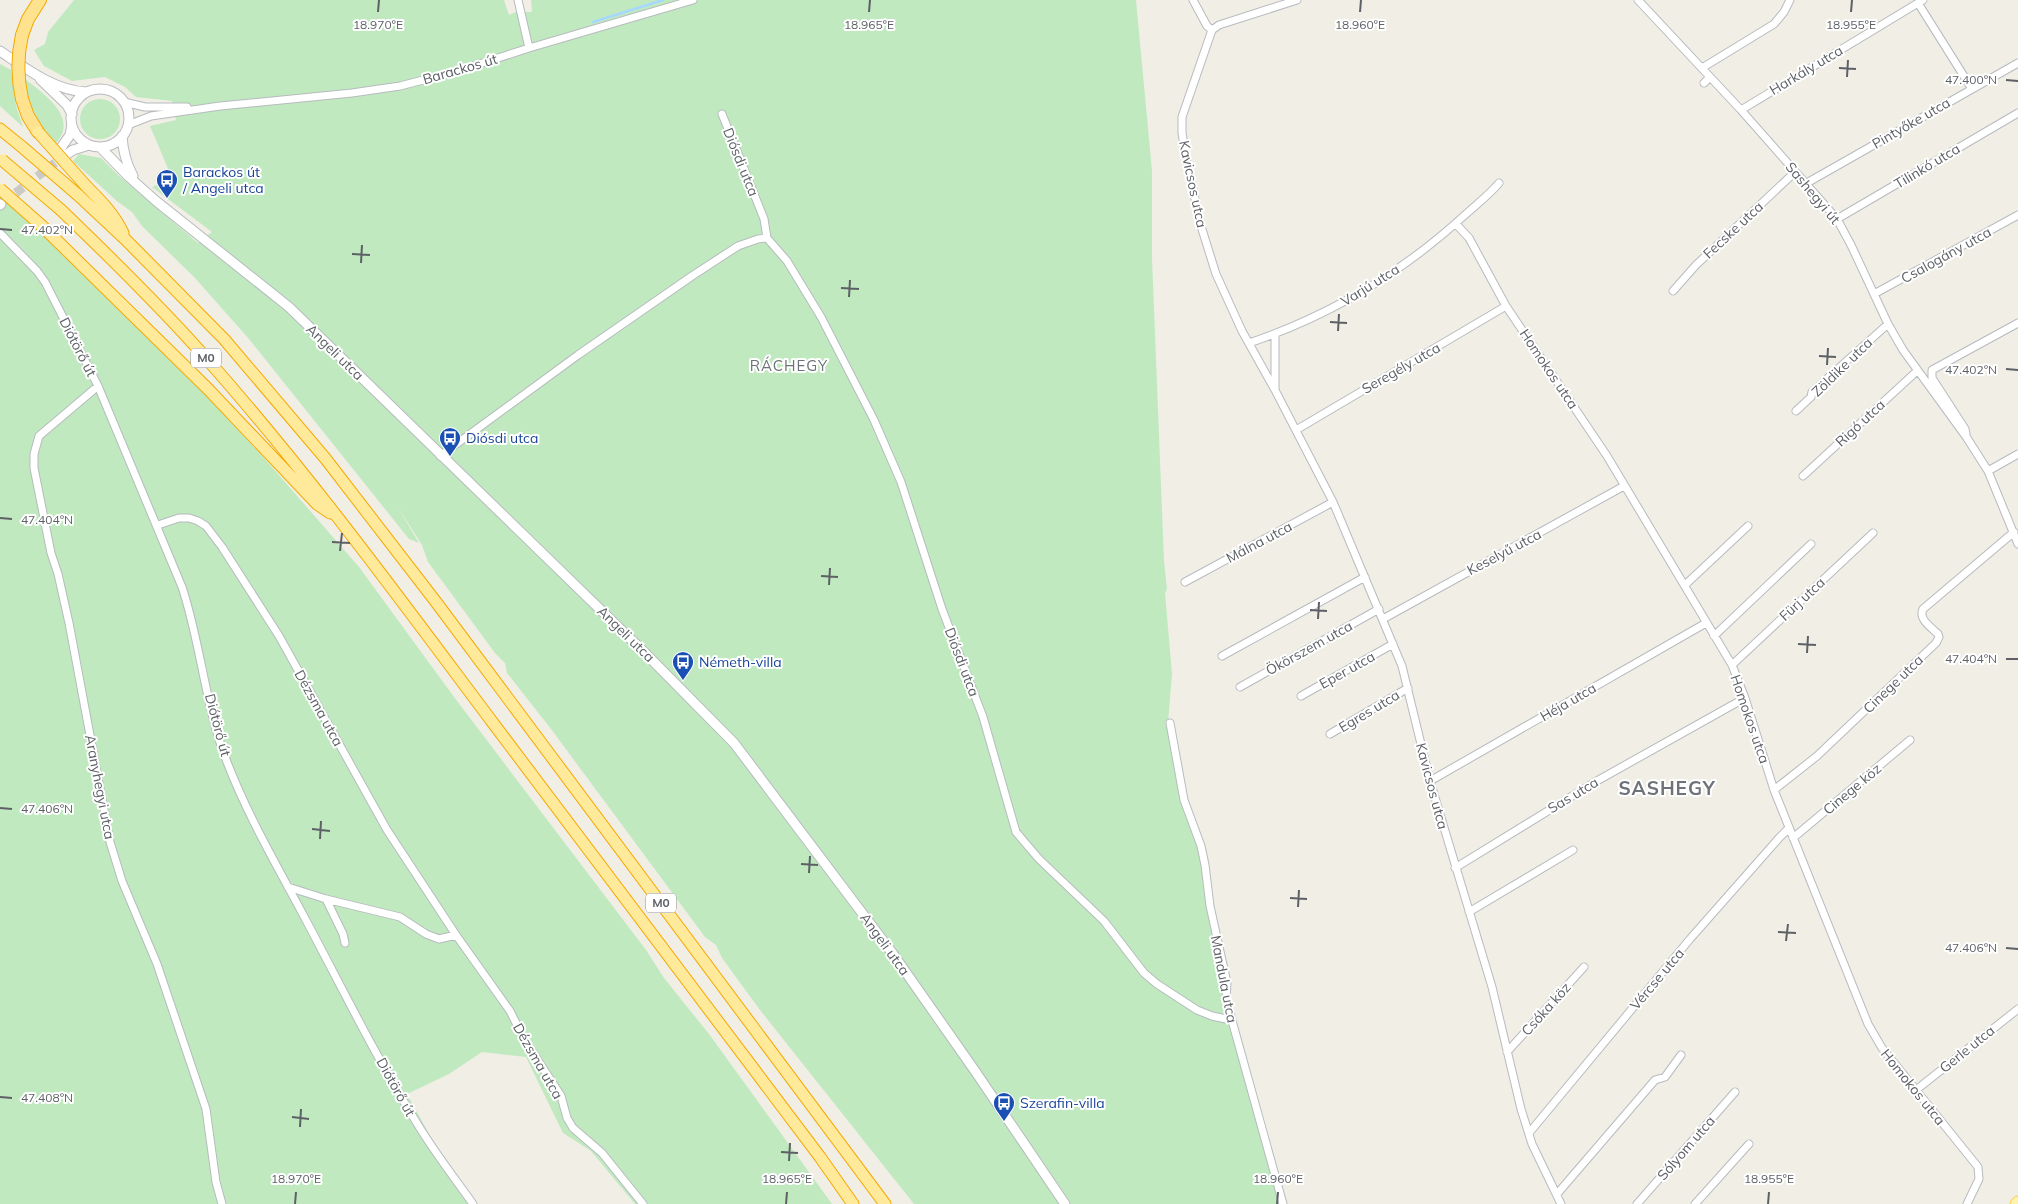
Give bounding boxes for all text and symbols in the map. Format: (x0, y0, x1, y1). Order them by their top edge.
text: 18.970°E (353, 17, 403, 32)
text: 18.965°E (844, 17, 894, 32)
text: 18.960°E (1335, 17, 1385, 32)
text: 18.955°E (1826, 17, 1876, 32)
street label: Harkály utca (1766, 41, 1846, 99)
street label: Barackos út (421, 50, 500, 88)
text: 47.400°N (1945, 72, 1997, 87)
street label: Pintyőke utca (1869, 93, 1953, 153)
street label: Diósdi utca (719, 125, 763, 199)
street label: Kavicsos utca (1175, 139, 1211, 229)
street label: Tilinkó utca (1891, 139, 1963, 193)
street label: Sashegyi út (1782, 158, 1844, 228)
place label: Barackos út / Angeli utca (182, 163, 264, 197)
bus stop icon: Barackos út / Angeli utca (155, 168, 179, 199)
street label: Fecske utca (1699, 198, 1767, 262)
text: 47.402°N (21, 222, 73, 237)
street label: Csalogány utca (1898, 223, 1994, 287)
street label: Varjú utca (1337, 260, 1403, 310)
street label: Diótörő út (55, 314, 101, 380)
street label: Angeli utca (302, 320, 368, 384)
street label: Homokos utca (1516, 325, 1582, 413)
street label: Zöldike utca (1808, 334, 1876, 400)
street label: Seregély utca (1359, 338, 1443, 398)
road number: M0 (191, 348, 221, 368)
district label: RÁCHEGY (750, 356, 828, 375)
text: 47.402°N (1945, 362, 1997, 377)
street label: Rigó utca (1831, 396, 1889, 450)
bus stop icon: Diósdi utca (438, 426, 462, 457)
place label: Diósdi utca (466, 429, 538, 447)
text: 47.404°N (21, 512, 73, 527)
street label: Málna utca (1223, 517, 1295, 567)
street label: Keselyű utca (1464, 525, 1544, 579)
street label: Fürj utca (1775, 573, 1829, 625)
street label: Angeli utca (593, 602, 659, 666)
street label: Ökörszem utca (1262, 617, 1356, 679)
street label: Diósdi utca (941, 625, 983, 699)
street label: Eper utca (1316, 647, 1378, 693)
bus stop icon: Németh-villa (671, 650, 695, 681)
street label: Cinege utca (1859, 651, 1927, 717)
text: 47.404°N (1945, 651, 1997, 666)
place label: Németh-villa (699, 653, 782, 671)
street label: Dézsma utca (291, 667, 347, 749)
street label: Homokos utca (1726, 672, 1774, 766)
street label: Héja utca (1537, 679, 1599, 725)
street label: Egres utca (1335, 686, 1403, 736)
street label: Diótörő út (201, 692, 235, 758)
street label: Aranyhegyi utca (81, 733, 119, 841)
street label: Kavicsos utca (1412, 741, 1452, 831)
street label: Cinege köz (1819, 759, 1885, 819)
street label: Sas utca (1544, 773, 1602, 817)
district label: SASHEGY (1618, 776, 1716, 800)
text: 47.406°N (21, 801, 73, 816)
road number: M0 (646, 894, 676, 912)
street label: Angeli utca (856, 909, 914, 979)
street label: Mandula utca (1207, 934, 1241, 1024)
text: 47.406°N (1945, 940, 1997, 955)
street label: Vércse utca (1626, 945, 1688, 1013)
street label: Csóka köz (1517, 979, 1575, 1039)
street label: Dézsma utca (509, 1020, 567, 1102)
street label: Gerle utca (1936, 1021, 1998, 1077)
street label: Homokos utca (1877, 1045, 1949, 1129)
street label: Diótörő út (373, 1055, 419, 1120)
text: 47.408°N (21, 1090, 73, 1105)
bus stop icon: Szerafin-villa (992, 1091, 1016, 1122)
place label: Szerafin-villa (1020, 1094, 1105, 1112)
street label: Sólyom utca (1653, 1112, 1719, 1184)
text: 18.970°E (271, 1171, 321, 1186)
text: 18.965°E (762, 1171, 812, 1186)
text: 18.960°E (1253, 1171, 1303, 1186)
text: 18.955°E (1744, 1171, 1794, 1186)

